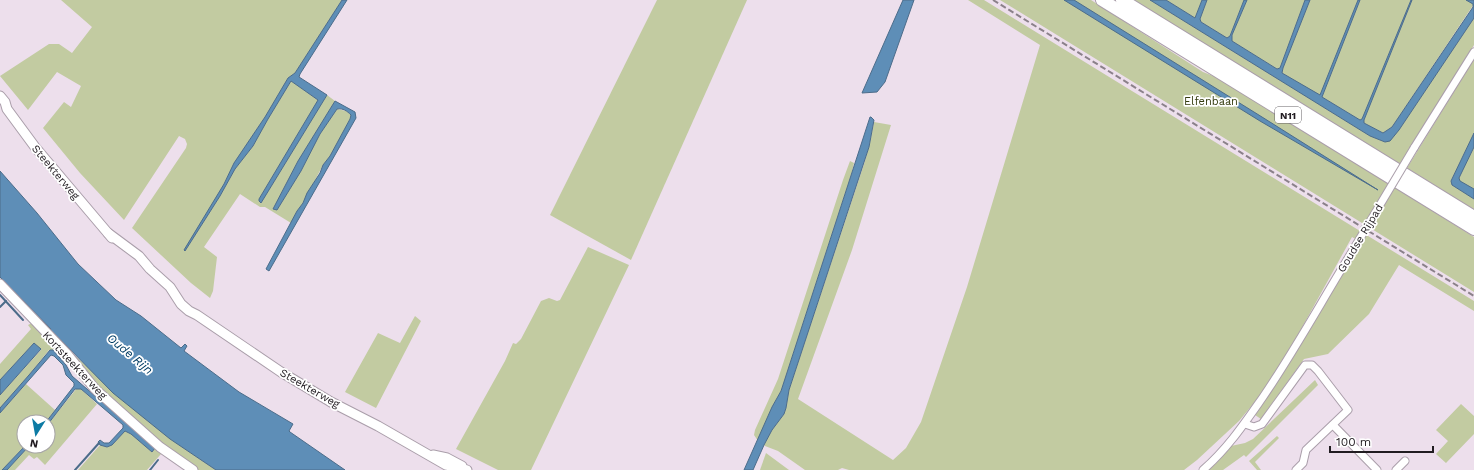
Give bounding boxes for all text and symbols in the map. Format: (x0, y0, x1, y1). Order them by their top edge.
park label: Elfenbaan (1184, 95, 1238, 108)
road number: N11 (1275, 107, 1301, 123)
street label: Steekterweg (29, 142, 82, 202)
street label: Goudse Rijpad (1335, 202, 1386, 275)
street label: Kortsteekterweg (40, 329, 110, 402)
water label: Oude Rijn (104, 331, 156, 377)
street label: Steekterweg (277, 366, 342, 411)
north arrow (16, 414, 56, 454)
scale bar (1330, 428, 1433, 454)
text: 100 m (1336, 435, 1371, 449)
text: N (29, 436, 39, 450)

